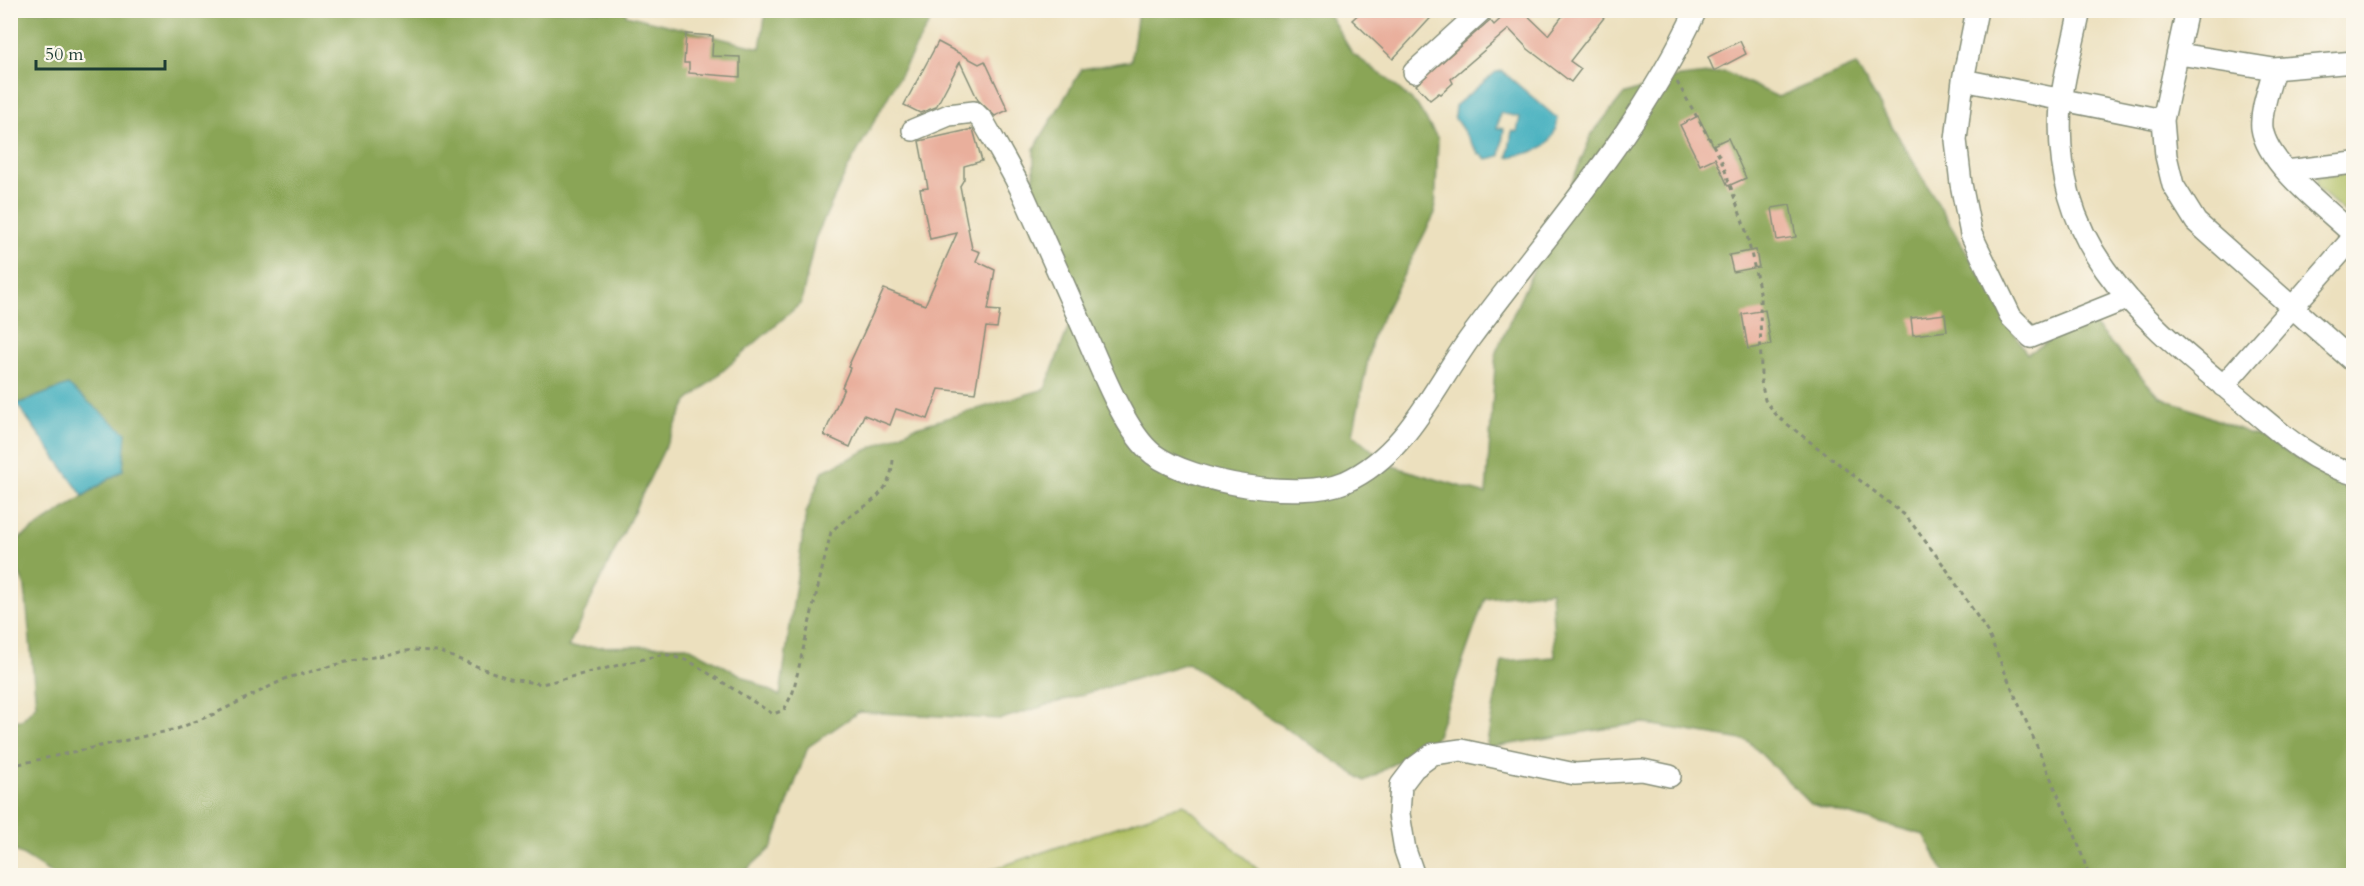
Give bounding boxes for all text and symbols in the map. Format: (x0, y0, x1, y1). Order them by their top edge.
scale bar (36, 33, 165, 71)
text: 50 m (45, 42, 84, 67)

